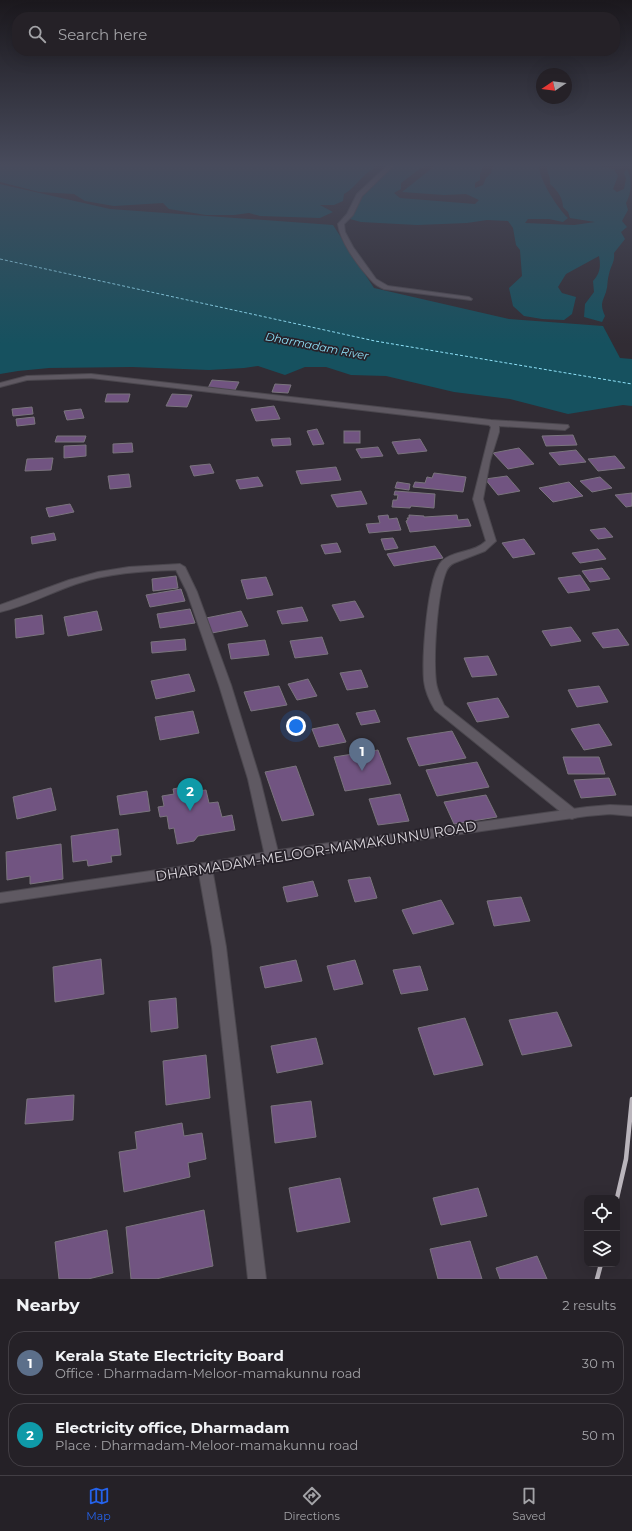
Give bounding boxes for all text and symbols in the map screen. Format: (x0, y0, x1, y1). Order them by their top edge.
search box (12, 12, 620, 56)
icon: search (26, 23, 48, 45)
text: Search here (58, 25, 147, 44)
north arrow (536, 68, 572, 104)
water label: Dharmadam River (264, 329, 370, 363)
your location (286, 716, 306, 736)
pin: 1 (349, 738, 375, 771)
pin: 2 (177, 778, 203, 811)
street label: DHARMADAM-MELOOR-MAMAKUNNU ROAD (154, 817, 478, 885)
map controls (584, 1195, 620, 1267)
button: locate (584, 1195, 620, 1231)
button: layers (584, 1231, 620, 1267)
text: Nearby (16, 1295, 80, 1315)
text: 2 results (562, 1297, 616, 1313)
text: Kerala State Electricity Board (55, 1346, 284, 1365)
text: 1 (27, 1355, 33, 1371)
text: 30 m (582, 1355, 615, 1371)
text: Office · Dharmadam-Meloor-mamakunnu road (55, 1365, 361, 1381)
text: Electricity office, Dharmadam (55, 1418, 289, 1437)
text: 2 (26, 1427, 34, 1443)
text: 50 m (582, 1427, 615, 1443)
text: Place · Dharmadam-Meloor-mamakunnu road (55, 1437, 358, 1453)
tab: Map (86, 1485, 111, 1523)
tab: Directions (284, 1485, 340, 1523)
tab: Saved (513, 1485, 546, 1523)

